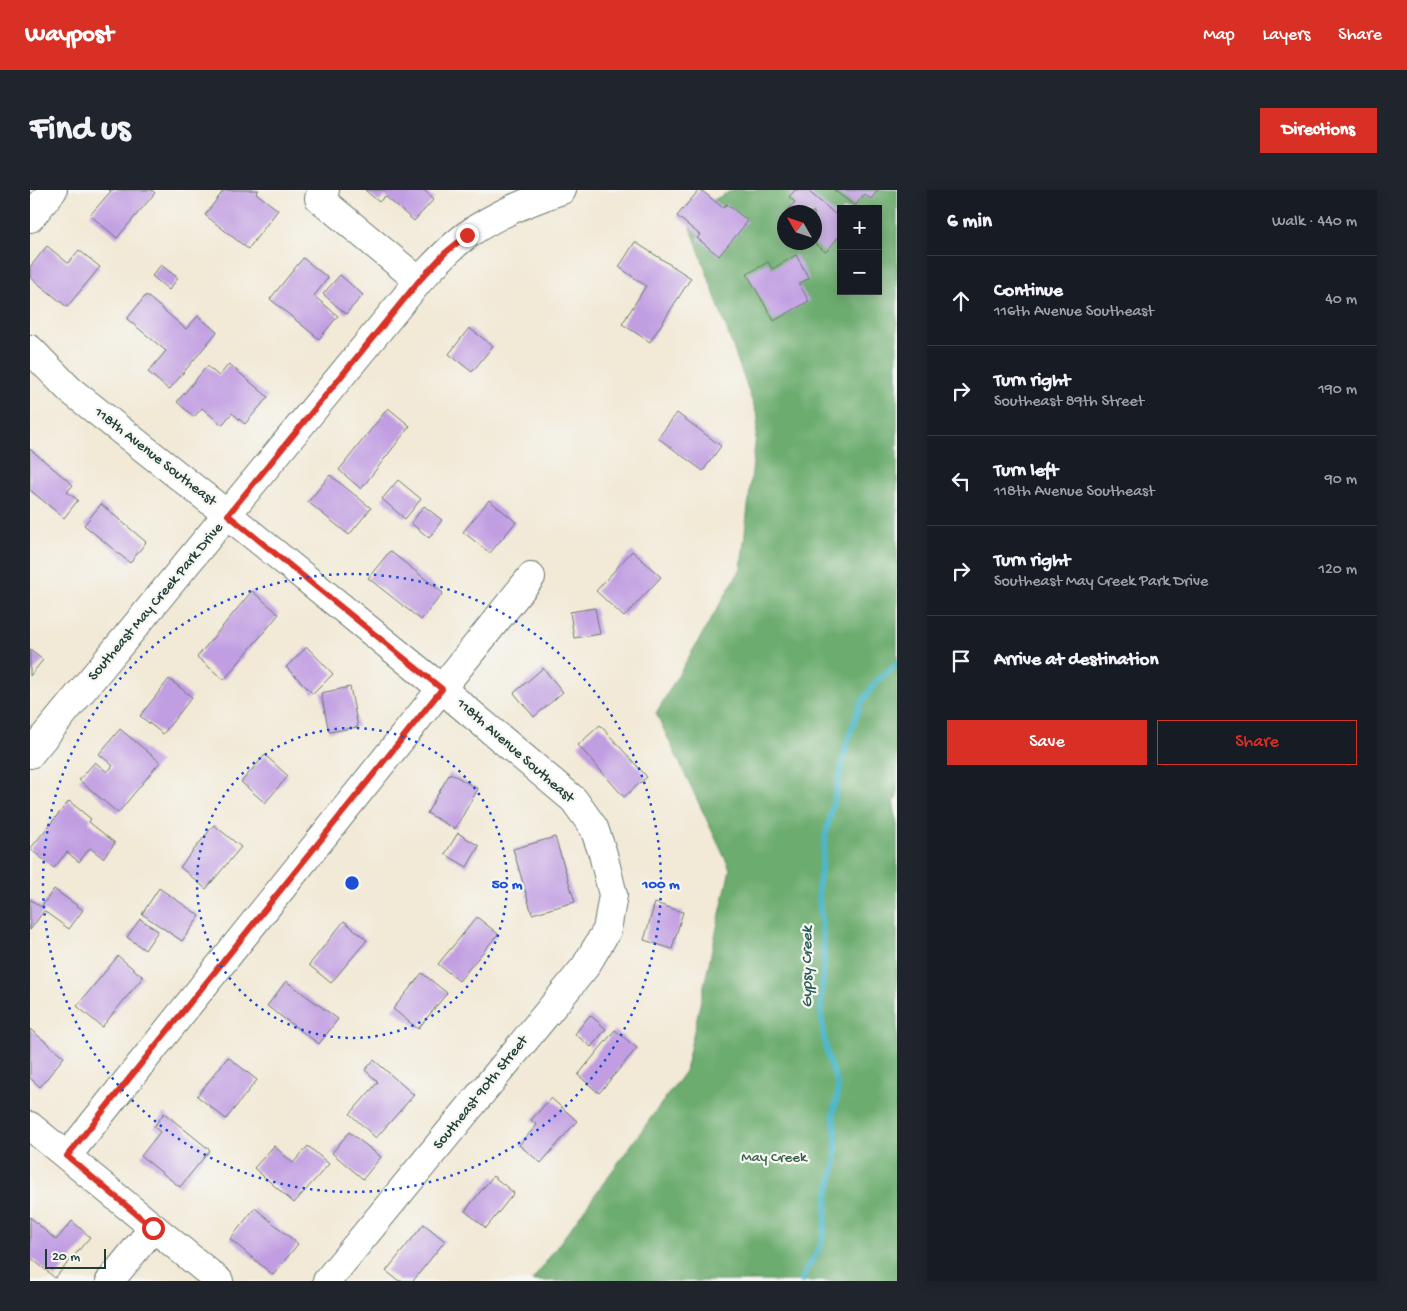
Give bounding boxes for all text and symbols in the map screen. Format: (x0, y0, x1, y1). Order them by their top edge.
text: Waypost (25, 21, 113, 50)
text: Map (1203, 25, 1235, 46)
text: Layers (1263, 25, 1310, 46)
text: Share (1338, 25, 1382, 46)
button: Directions (1260, 108, 1377, 153)
text: Find us (30, 110, 130, 151)
north arrow (777, 205, 822, 250)
map controls (837, 205, 882, 295)
button: + (837, 205, 882, 250)
text: 6 min (947, 210, 992, 235)
text: Walk · 440 m (1272, 213, 1357, 232)
route end (456, 224, 479, 247)
button: − (837, 250, 882, 295)
text: Continue (994, 280, 1063, 303)
icon: ahead (947, 287, 975, 315)
text: 40 m (1325, 291, 1357, 310)
text: 116th Avenue Southeast (994, 303, 1154, 322)
text: Turn right (994, 370, 1070, 393)
icon: right (947, 377, 975, 405)
text: 190 m (1318, 381, 1357, 400)
text: Southeast 89th Street (994, 393, 1144, 412)
street label: 118th Avenue Southeast (89, 403, 221, 512)
text: Turn left (994, 460, 1058, 483)
icon: left (947, 467, 975, 495)
text: 90 m (1325, 471, 1357, 490)
text: 118th Avenue Southeast (994, 483, 1154, 502)
street label: Southeast May Creek Park Drive (85, 519, 228, 685)
text: Turn right (994, 550, 1070, 573)
icon: right (947, 557, 975, 585)
text: 120 m (1318, 561, 1357, 580)
text: Southeast May Creek Park Drive (994, 573, 1208, 592)
icon: arrive (947, 647, 975, 675)
text: Arrive at destination (994, 649, 1158, 672)
street label: 118th Avenue Southeast (452, 694, 579, 808)
button: Save (947, 720, 1147, 765)
button: Share (1157, 720, 1357, 765)
centre of rings (343, 874, 361, 892)
text: 50 m (492, 876, 523, 894)
text: 100 m (641, 876, 680, 894)
water label: Gypsy Creek (799, 924, 818, 1008)
street label: Southeast 90th Street (430, 1031, 534, 1153)
park label: May Creek (741, 1149, 808, 1167)
route start (142, 1217, 165, 1240)
scale bar (45, 1246, 106, 1269)
text: 20 m (52, 1249, 80, 1266)

